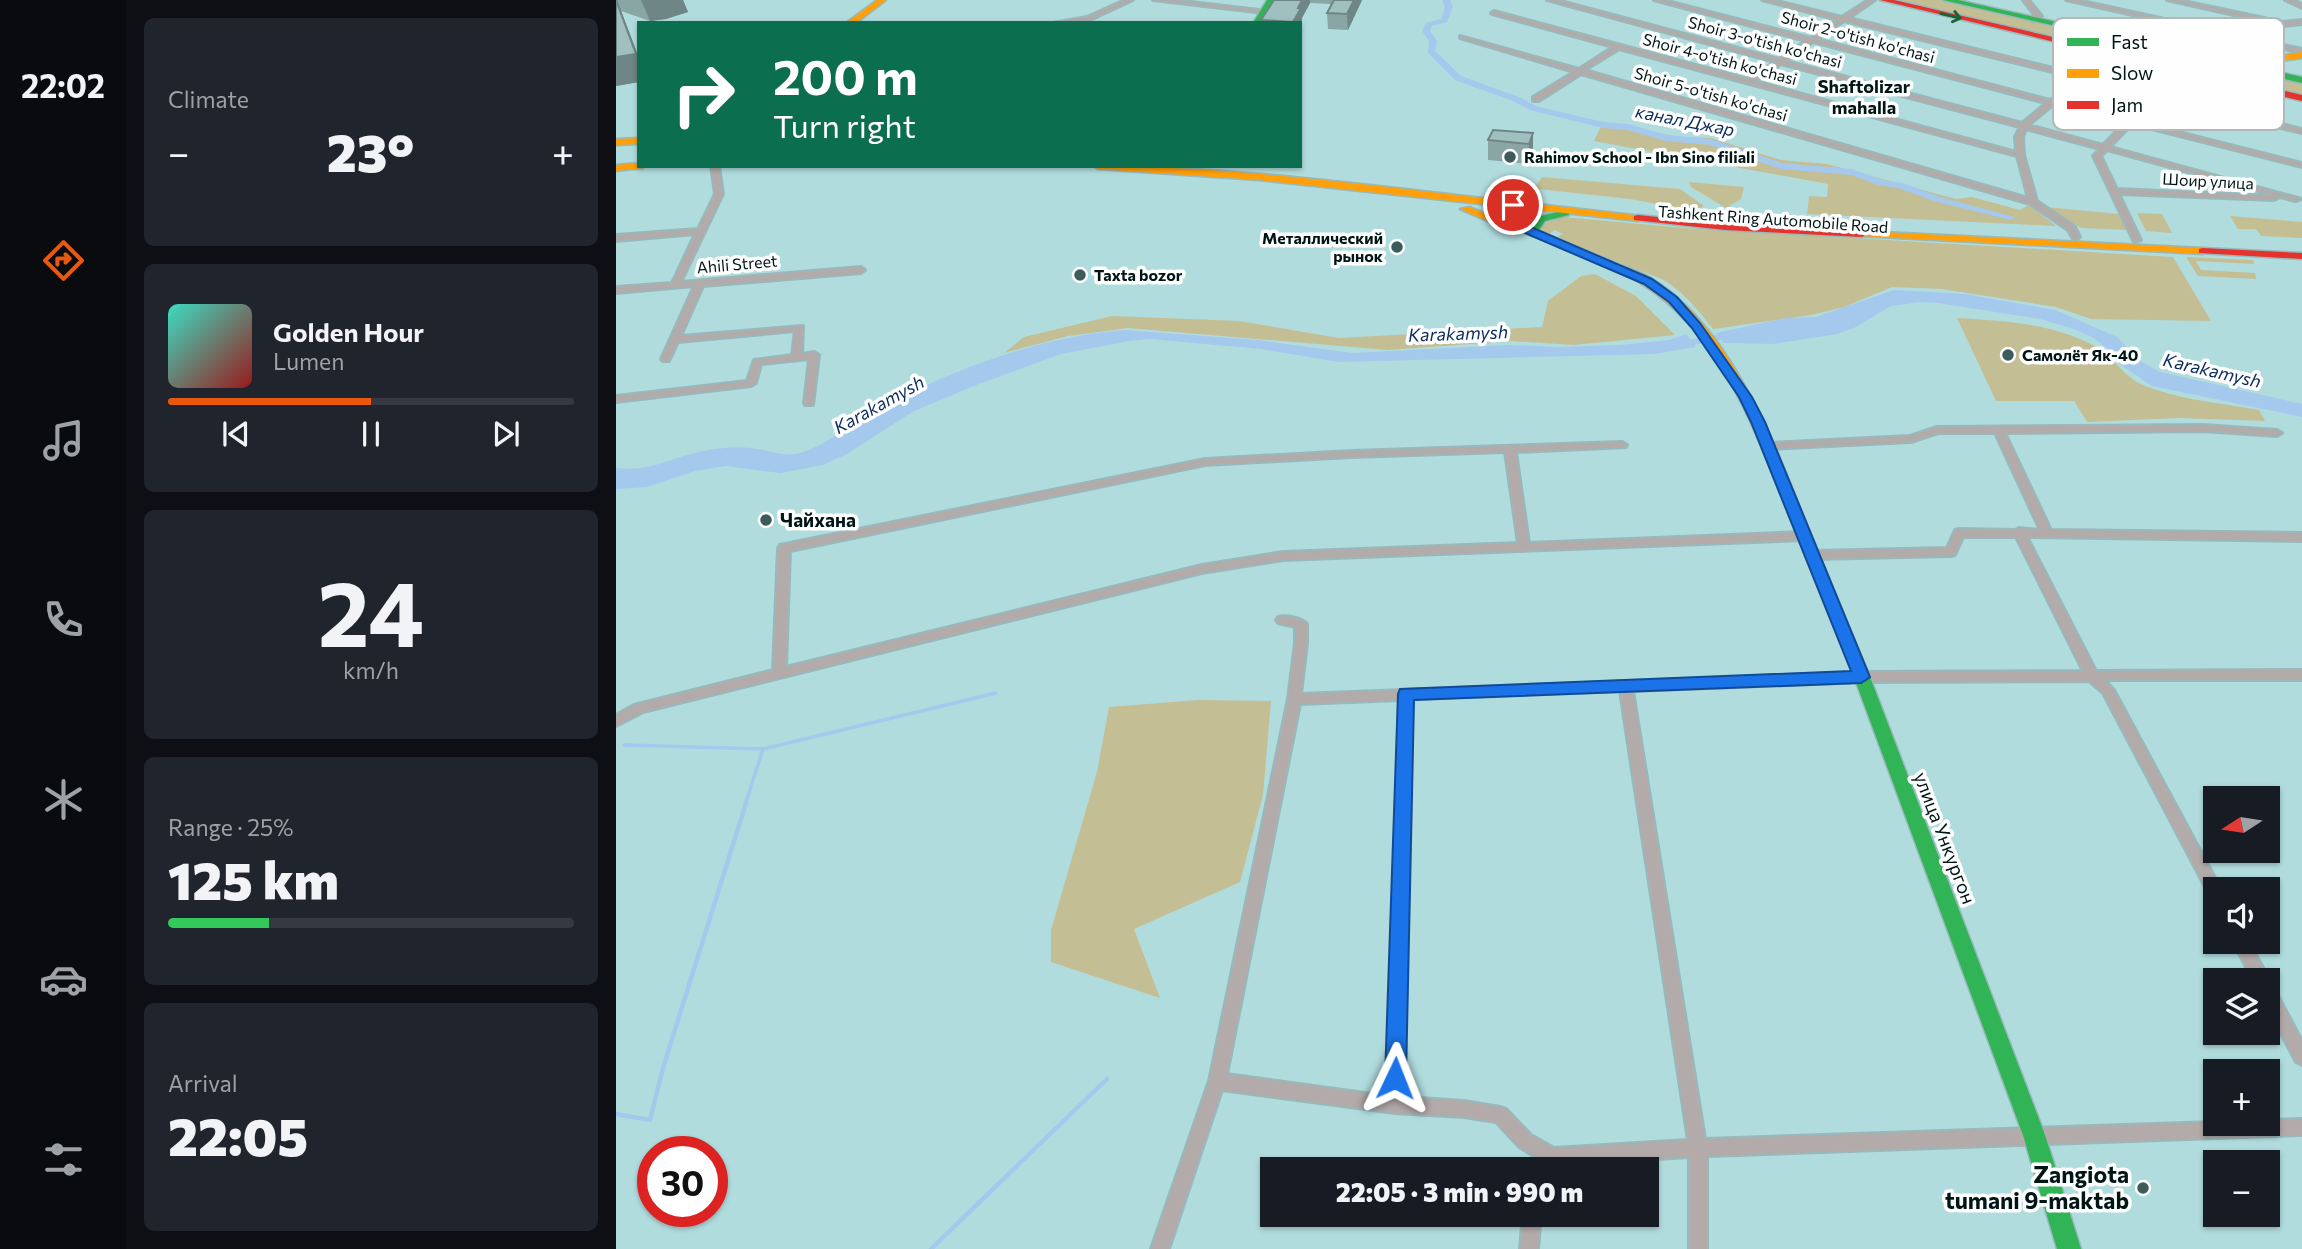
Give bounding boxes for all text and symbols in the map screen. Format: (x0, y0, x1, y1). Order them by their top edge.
street label: Shoir 2-o'tish ko'chasi (1779, 7, 1937, 66)
one-way arrow (1939, 10, 1961, 23)
street label: Shoir 3-o'tish ko'chasi (1686, 12, 1844, 71)
legend (2053, 18, 2284, 130)
street label: Shoir 4-o'tish ko'chasi (1641, 29, 1799, 88)
text: Fast (2111, 30, 2148, 53)
text: 200 m (773, 45, 918, 105)
icon: right (658, 49, 749, 140)
text: Slow (2111, 61, 2153, 84)
street label: Shoir 5-o'tish ko'chasi (1632, 63, 1790, 125)
text: 22:02 (21, 65, 105, 105)
district label: Shaftolizar mahalla (1818, 75, 1911, 118)
text: Climate (168, 85, 249, 113)
text: Jam (2111, 93, 2143, 116)
water label: канал Джар (1634, 100, 1737, 140)
text: Turn right (773, 105, 916, 145)
text: 23° (327, 119, 414, 183)
text: − (168, 128, 190, 175)
text: + (552, 128, 574, 175)
place label: Rahimov School - Ibn Sino filiali (1524, 147, 1755, 166)
marker: Rahimov School - Ibn Sino filiali (1502, 149, 1518, 165)
street label: Шоир улица (2162, 169, 2254, 192)
pin (1483, 175, 1543, 235)
icon: arrive (1494, 186, 1532, 224)
street label: Tashkent Ring Automobile Road (1657, 201, 1889, 236)
place label: Металлический рынок (1262, 228, 1383, 265)
icon: directions (39, 236, 88, 285)
marker: Металлический рынок (1389, 239, 1405, 255)
street label: Ahili Street (696, 250, 778, 276)
place label: Taxta bozor (1094, 265, 1183, 284)
marker: Taxta bozor (1072, 267, 1088, 283)
text: Golden Hour (273, 316, 424, 347)
water label: Karakamysh (1408, 320, 1508, 346)
place label: Самолёт Як-40 (2022, 345, 2138, 364)
text: Lumen (273, 347, 344, 375)
marker: Самолёт Як-40 (2000, 347, 2016, 363)
water label: Karakamysh (2161, 348, 2263, 392)
water label: Karakamysh (829, 370, 928, 438)
icon: previous (217, 415, 255, 453)
icon: pause (352, 415, 390, 453)
icon: next (487, 415, 525, 453)
icon: music (39, 416, 88, 465)
place label: Чайхана (780, 508, 856, 531)
marker: Чайхана (758, 512, 774, 528)
text: 24 (318, 554, 424, 666)
icon: phone (39, 595, 88, 644)
text: km/h (343, 656, 399, 684)
street label: улица Ункургон (1910, 769, 1981, 907)
icon: climate (39, 775, 88, 824)
north arrow (2203, 786, 2280, 863)
map controls (2203, 786, 2280, 1227)
text: Range · 25% (168, 813, 293, 841)
text: 125 km (168, 847, 339, 911)
button: sound (2203, 877, 2280, 954)
icon: car (39, 955, 88, 1004)
button: layers (2203, 968, 2280, 1045)
position arrow (1358, 1041, 1432, 1115)
button: + (2203, 1059, 2280, 1136)
text: Arrival (168, 1069, 238, 1097)
text: 22:05 (168, 1103, 308, 1167)
icon: filters (39, 1135, 88, 1184)
speed limit sign: 30 (637, 1136, 728, 1227)
button: − (2203, 1150, 2280, 1227)
place label: Zangiota tumani 9-maktab (1945, 1160, 2129, 1214)
text: 22:05 · 3 min · 990 m (1336, 1176, 1583, 1207)
marker: Zangiota tumani 9-maktab (2135, 1180, 2151, 1196)

